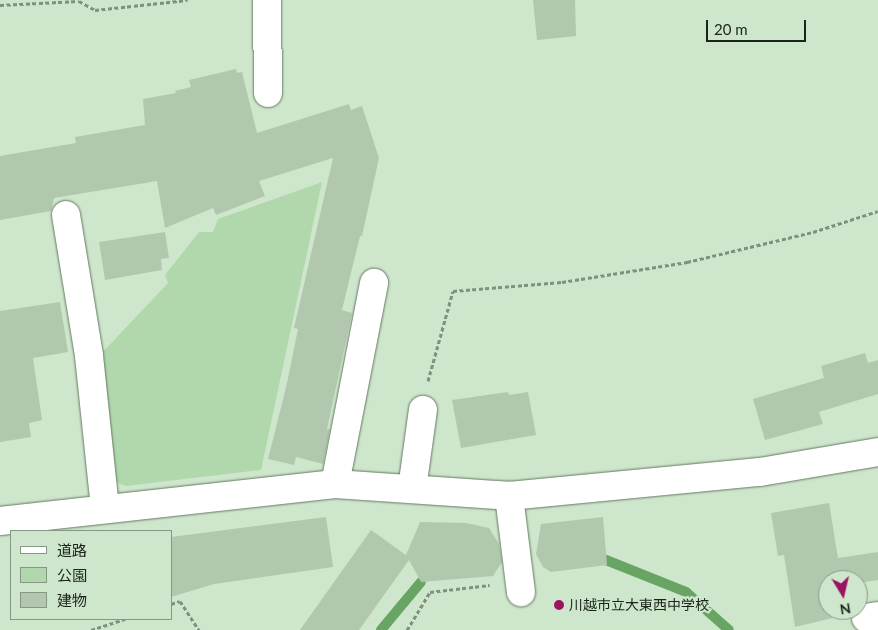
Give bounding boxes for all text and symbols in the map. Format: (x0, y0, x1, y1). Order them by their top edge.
scale bar (708, 10, 808, 42)
text: 20 m (714, 20, 748, 38)
legend (10, 530, 172, 620)
text: 道路 (57, 541, 87, 559)
text: 公園 (57, 566, 87, 584)
north arrow (818, 570, 868, 620)
text: 建物 (57, 591, 87, 609)
place label: 川越市立大東西中学校 (569, 597, 709, 613)
marker: 川越市立大東西中学校 (553, 599, 565, 611)
text: N (839, 600, 852, 619)

